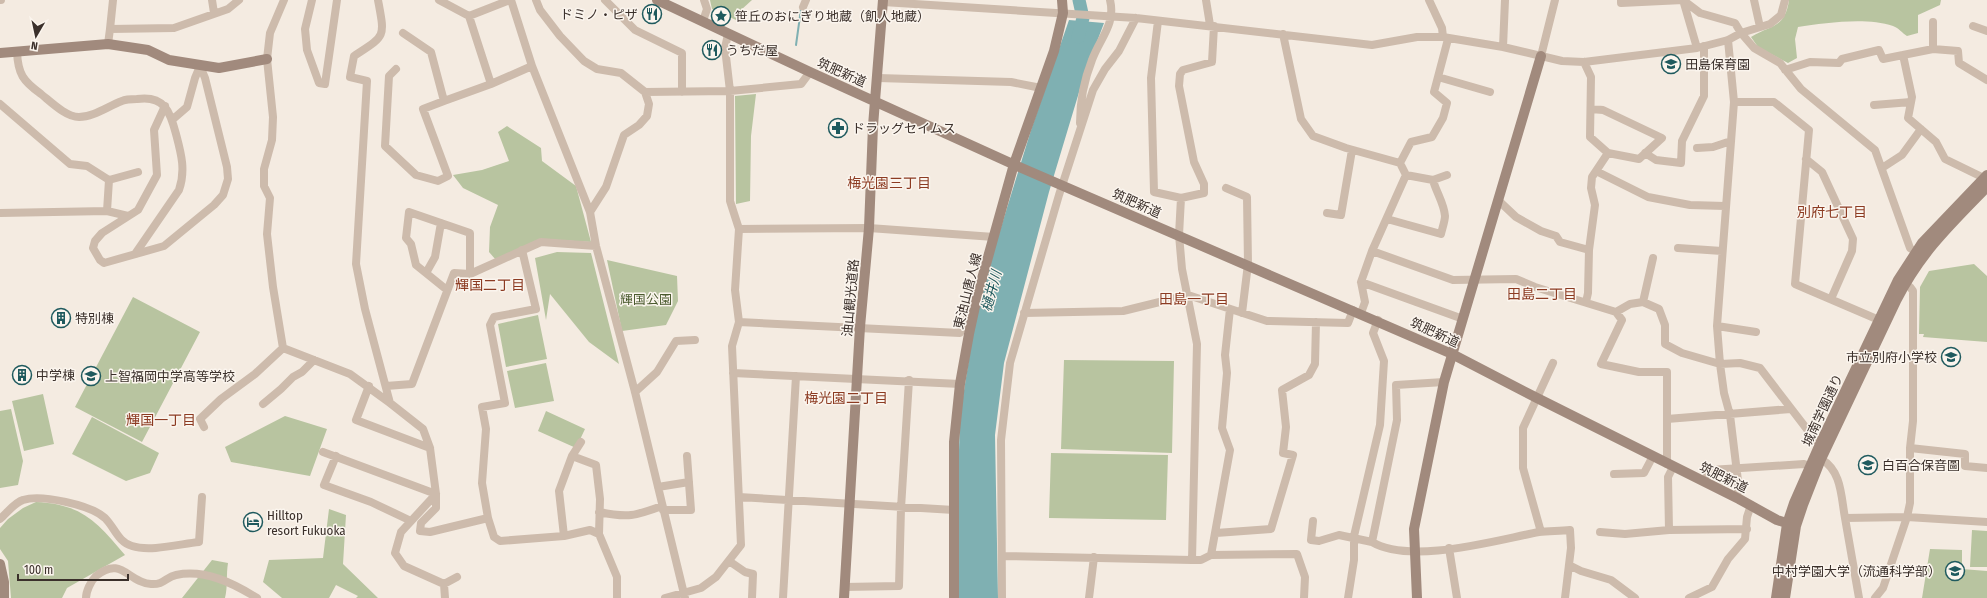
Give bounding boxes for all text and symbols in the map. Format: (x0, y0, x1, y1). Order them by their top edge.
restaurant icon: ドミノ・ピザ (641, 3, 663, 25)
place icon: 笹丘のおにぎり地蔵（飢人地蔵） (710, 5, 732, 27)
place label: ドミノ・ピザ (560, 7, 638, 22)
place label: 笹丘のおにぎり地蔵（飢人地蔵） (735, 9, 930, 24)
north arrow (16, 16, 56, 56)
text: N (30, 38, 39, 52)
restaurant icon: うちだ屋 (701, 39, 723, 61)
place label: うちだ屋 (726, 43, 778, 58)
school or university icon: 田島保育園 (1660, 53, 1682, 75)
street label: 筑肥新道 (815, 55, 869, 90)
place label: 田島保育園 (1685, 57, 1750, 72)
pharmacy icon: ドラッグセイムス (827, 117, 849, 139)
place label: ドラッグセイムス (852, 121, 956, 136)
district label: 梅光園三丁目 (847, 175, 931, 192)
street label: 筑肥新道 (1110, 186, 1164, 221)
district label: 別府七丁目 (1797, 204, 1867, 221)
street label: 東油山唐人線 (951, 251, 984, 331)
street label: 油山観光道路 (840, 259, 861, 338)
water label: 樋井川 (978, 267, 1006, 314)
district label: 輝国二丁目 (455, 277, 525, 294)
district label: 田島二丁目 (1507, 286, 1577, 303)
district label: 田島一丁目 (1159, 291, 1229, 308)
park label: 輝国公園 (620, 292, 672, 307)
building icon: 特別棟 (50, 307, 72, 329)
place label: 特別棟 (75, 311, 114, 326)
street label: 筑肥新道 (1408, 315, 1462, 350)
school or university icon: 市立別府小学校 (1940, 346, 1962, 368)
place label: 市立別府小学校 (1846, 350, 1937, 365)
building icon: 中学棟 (11, 364, 33, 386)
school or university icon: 上智福岡中学高等学校 (80, 365, 102, 387)
place label: 中学棟 (36, 368, 75, 383)
place label: 上智福岡中学高等学校 (105, 369, 235, 384)
street label: 城南学園通り (1799, 372, 1846, 449)
district label: 梅光園二丁目 (804, 390, 888, 407)
district label: 輝国一丁目 (126, 412, 196, 429)
school or university icon: 白百合保音圖 (1857, 454, 1879, 476)
place label: 白百合保音圖 (1882, 458, 1960, 473)
street label: 筑肥新道 (1697, 459, 1750, 496)
place label: Hilltop resort Fukuoka (267, 508, 346, 538)
hotel icon: Hilltop resort Fukuoka (242, 511, 264, 533)
scale bar (18, 556, 128, 582)
school or university icon: 中村学園大学（流通科学部） (1944, 560, 1966, 582)
text: 100 m (24, 563, 53, 577)
place label: 中村学園大学（流通科学部） (1772, 564, 1941, 579)

